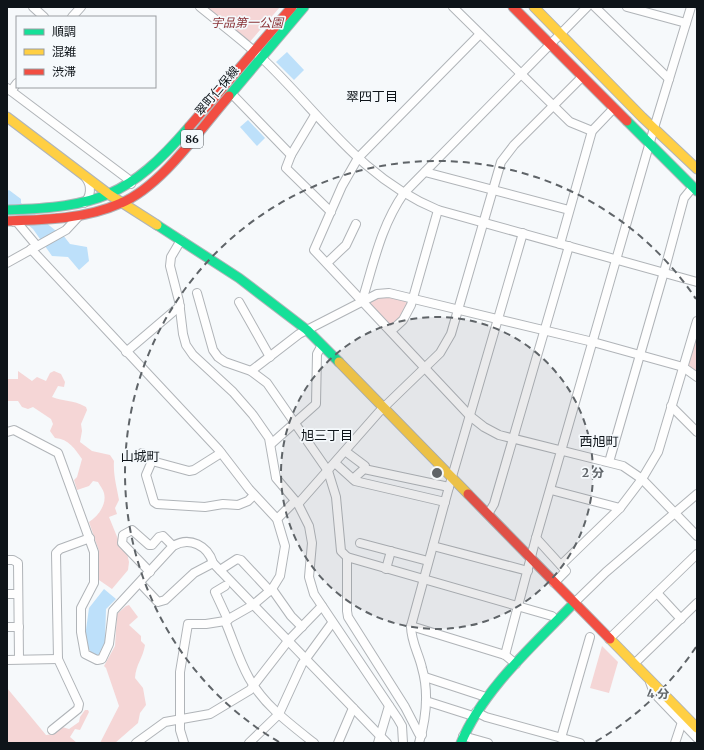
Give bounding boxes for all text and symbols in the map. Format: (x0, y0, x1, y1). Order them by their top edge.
park label: 宇品第一公園 (211, 15, 285, 30)
legend (16, 16, 156, 88)
text: 順調 (52, 24, 76, 39)
text: 混雑 (52, 44, 76, 59)
street label: 翠町仁保線 (192, 63, 242, 118)
text: 渋滞 (52, 64, 76, 79)
district label: 翠四丁目 (346, 88, 398, 105)
road number: 86 (181, 130, 203, 148)
district label: 旭三丁目 (301, 427, 353, 444)
district label: 西旭町 (579, 433, 619, 450)
district label: 山城町 (120, 448, 160, 465)
text: 2 分 (582, 465, 604, 480)
centre of rings (430, 466, 444, 480)
text: 4 分 (647, 686, 669, 701)

